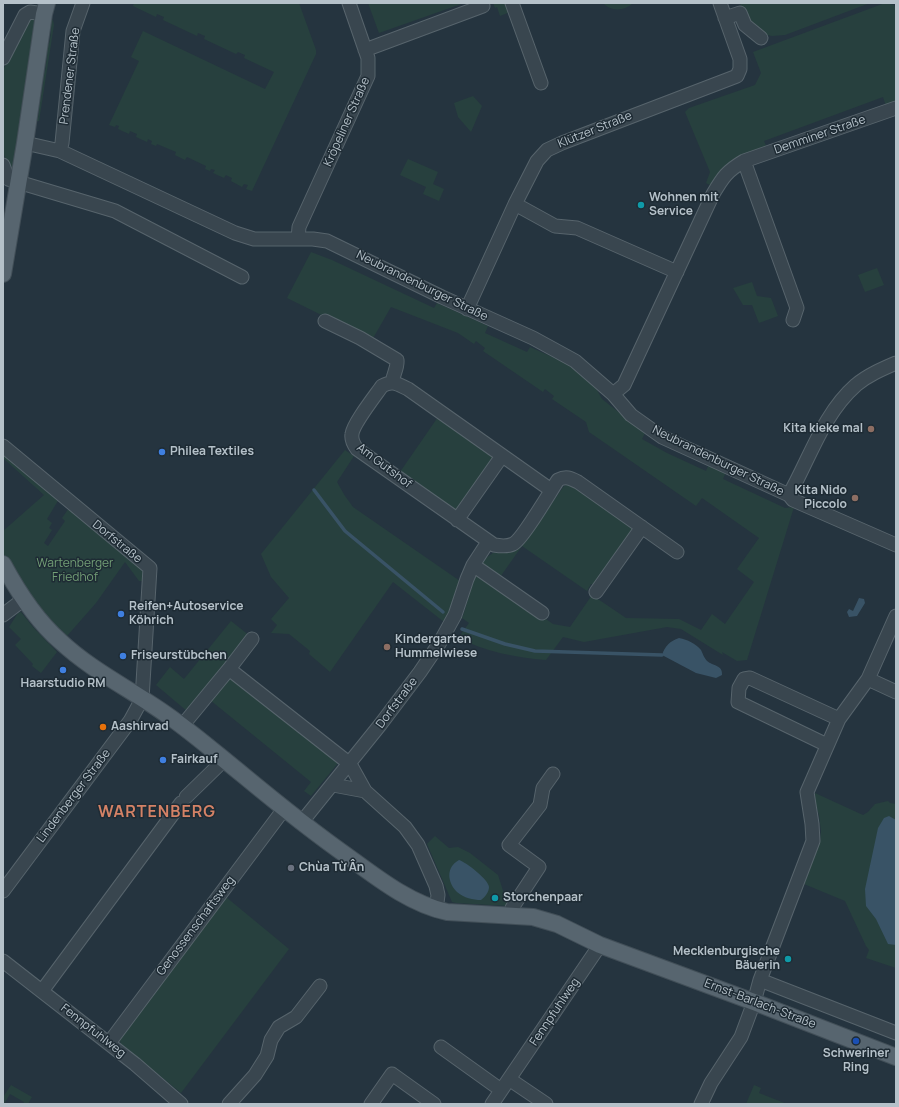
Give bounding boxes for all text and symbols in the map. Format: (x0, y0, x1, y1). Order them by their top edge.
street label: Prendener Straße (57, 27, 83, 125)
street label: Kröpeliner Straße (321, 75, 373, 169)
street label: Klützer Straße (556, 109, 634, 151)
street label: Demminer Straße (772, 113, 868, 157)
place label: Wohnen mit Service (649, 191, 719, 219)
marker: Wohnen mit Service (636, 200, 646, 210)
street label: Neubrandenburger Straße (354, 248, 490, 324)
place label: Kita kieke mal (783, 422, 863, 436)
street label: Neubrandenburger Straße (650, 423, 786, 499)
marker: Kita kieke mal (866, 424, 876, 434)
street label: Am Gutshof (354, 441, 414, 491)
place label: Philea Textiles (170, 445, 254, 459)
marker: Philea Textiles (157, 447, 167, 457)
place label: Kita Nido Piccolo (795, 484, 847, 512)
marker: Kita Nido Piccolo (850, 493, 860, 503)
street label: Dorfstraße (89, 518, 145, 566)
park label: Wartenberger Friedhof (37, 557, 113, 585)
place label: Reifen+Autoservice Köhrich (129, 600, 243, 628)
marker: Reifen+Autoservice Köhrich (116, 609, 126, 619)
place label: Kindergarten Hummelwiese (395, 633, 477, 661)
marker: Kindergarten Hummelwiese (382, 642, 392, 652)
place label: Friseurstübchen (131, 649, 227, 663)
marker: Friseurstübchen (118, 651, 128, 661)
marker: Haarstudio RM (58, 665, 68, 675)
street label: Dorfstraße (373, 675, 421, 731)
place label: Haarstudio RM (21, 677, 105, 691)
place label: Aashirvad (111, 720, 169, 734)
marker: Aashirvad (98, 722, 108, 732)
street label: Lindenberger Straße (34, 746, 114, 846)
place label: Fairkauf (171, 753, 218, 767)
marker: Fairkauf (158, 755, 168, 765)
district label: WARTENBERG (98, 803, 216, 823)
place label: Chùa Từ Ân (299, 861, 364, 875)
marker: Chùa Từ Ân (286, 863, 296, 873)
street label: Genossenschaftsweg (154, 873, 238, 979)
place label: Storchenpaar (503, 891, 583, 905)
marker: Storchenpaar (490, 893, 500, 903)
place label: Mecklenburgische Bäuerin (673, 945, 780, 973)
marker: Mecklenburgische Bäuerin (783, 954, 793, 964)
street label: Fennpfuhlweg (527, 975, 583, 1049)
street label: Ernst-Barlach-Straße (702, 976, 818, 1032)
street label: Fennpfuhlweg (58, 1001, 128, 1061)
marker: Schweriner Ring (851, 1036, 861, 1046)
place label: Schweriner Ring (823, 1047, 889, 1075)

